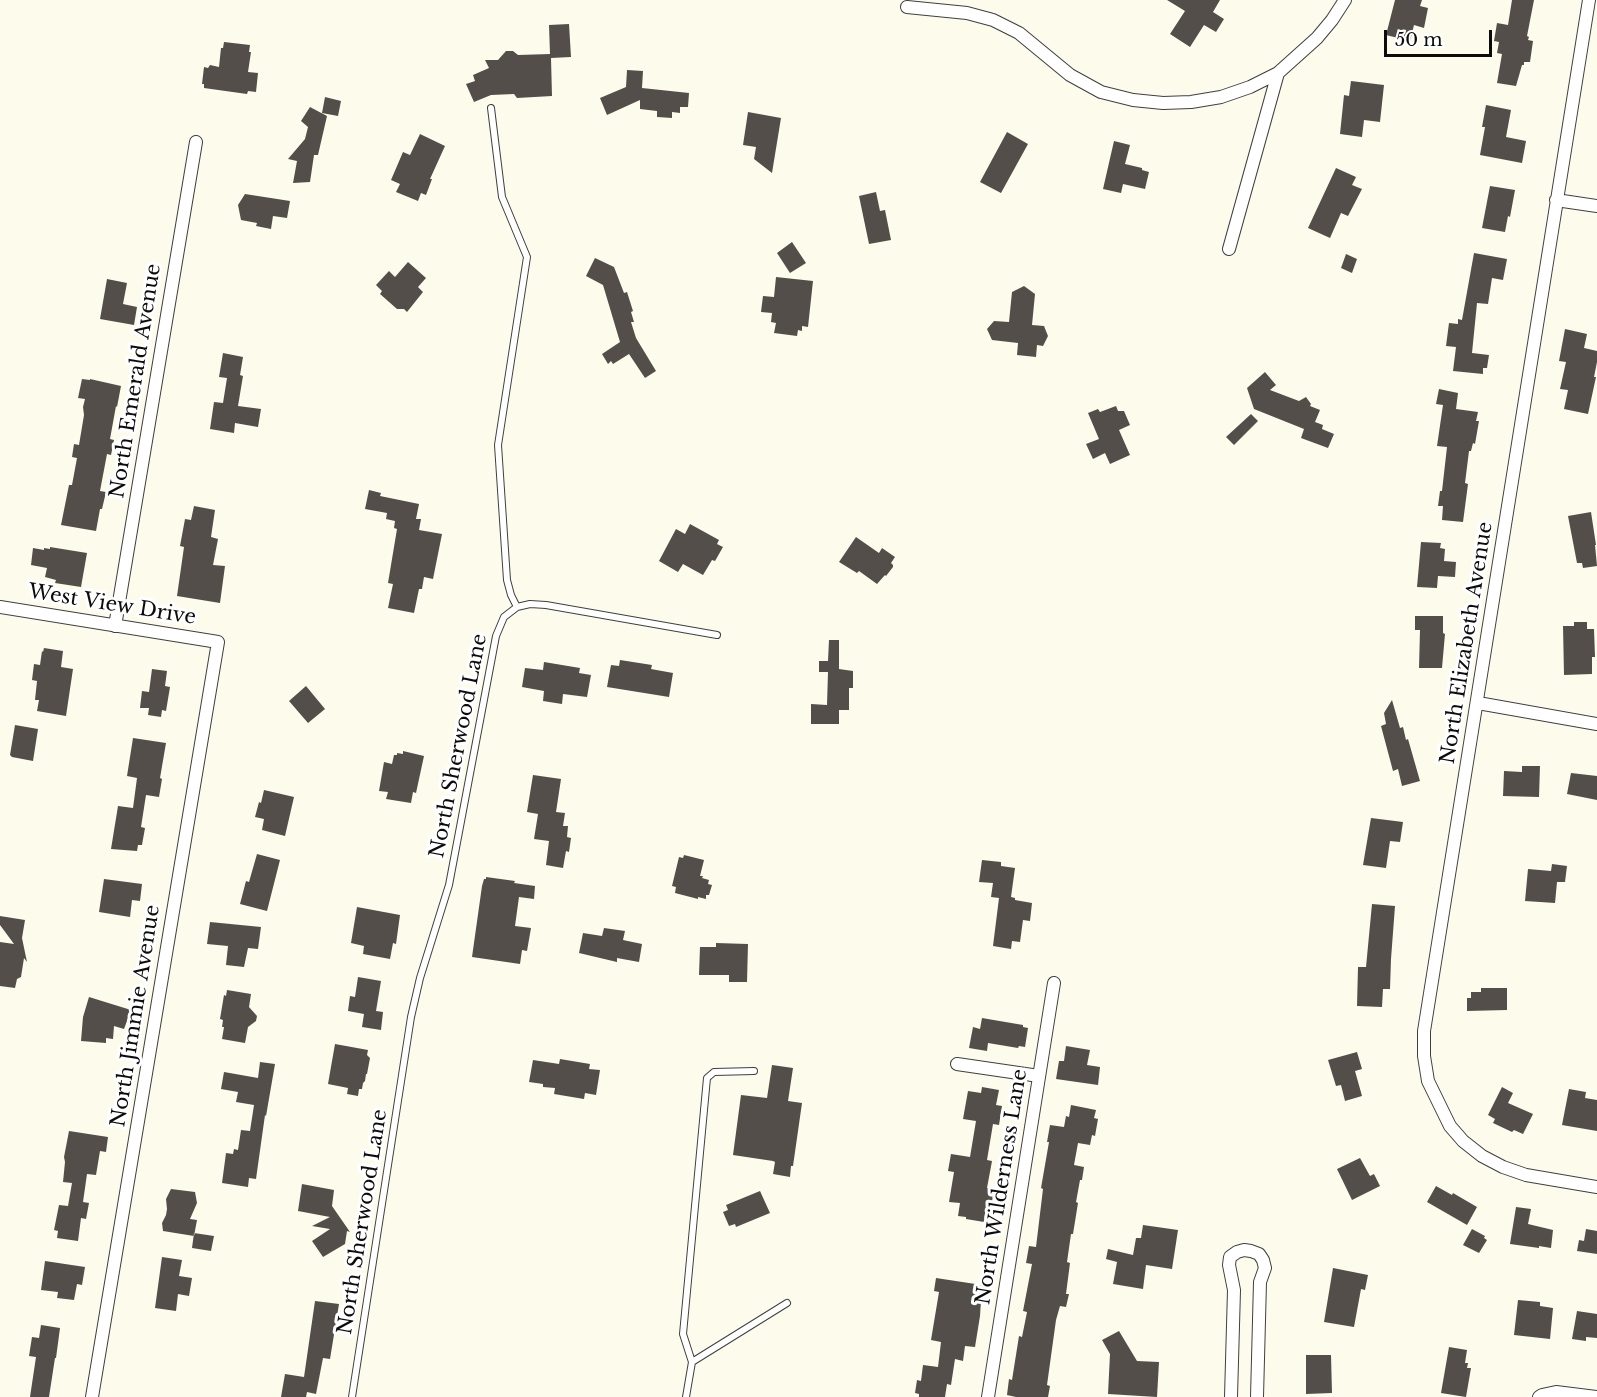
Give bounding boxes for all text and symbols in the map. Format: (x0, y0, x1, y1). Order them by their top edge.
scale bar (1387, 18, 1495, 56)
text: 50 m (1395, 29, 1443, 51)
street label: North Emerald Avenue (106, 262, 166, 500)
street label: North Elizabeth Avenue (1436, 520, 1498, 766)
street label: West View Drive (27, 580, 197, 630)
street label: North Sherwood Lane (425, 632, 493, 860)
street label: North Jimmie Avenue (107, 903, 165, 1129)
street label: North Wilderness Lane (972, 1067, 1032, 1307)
street label: North Sherwood Lane (333, 1108, 393, 1336)

